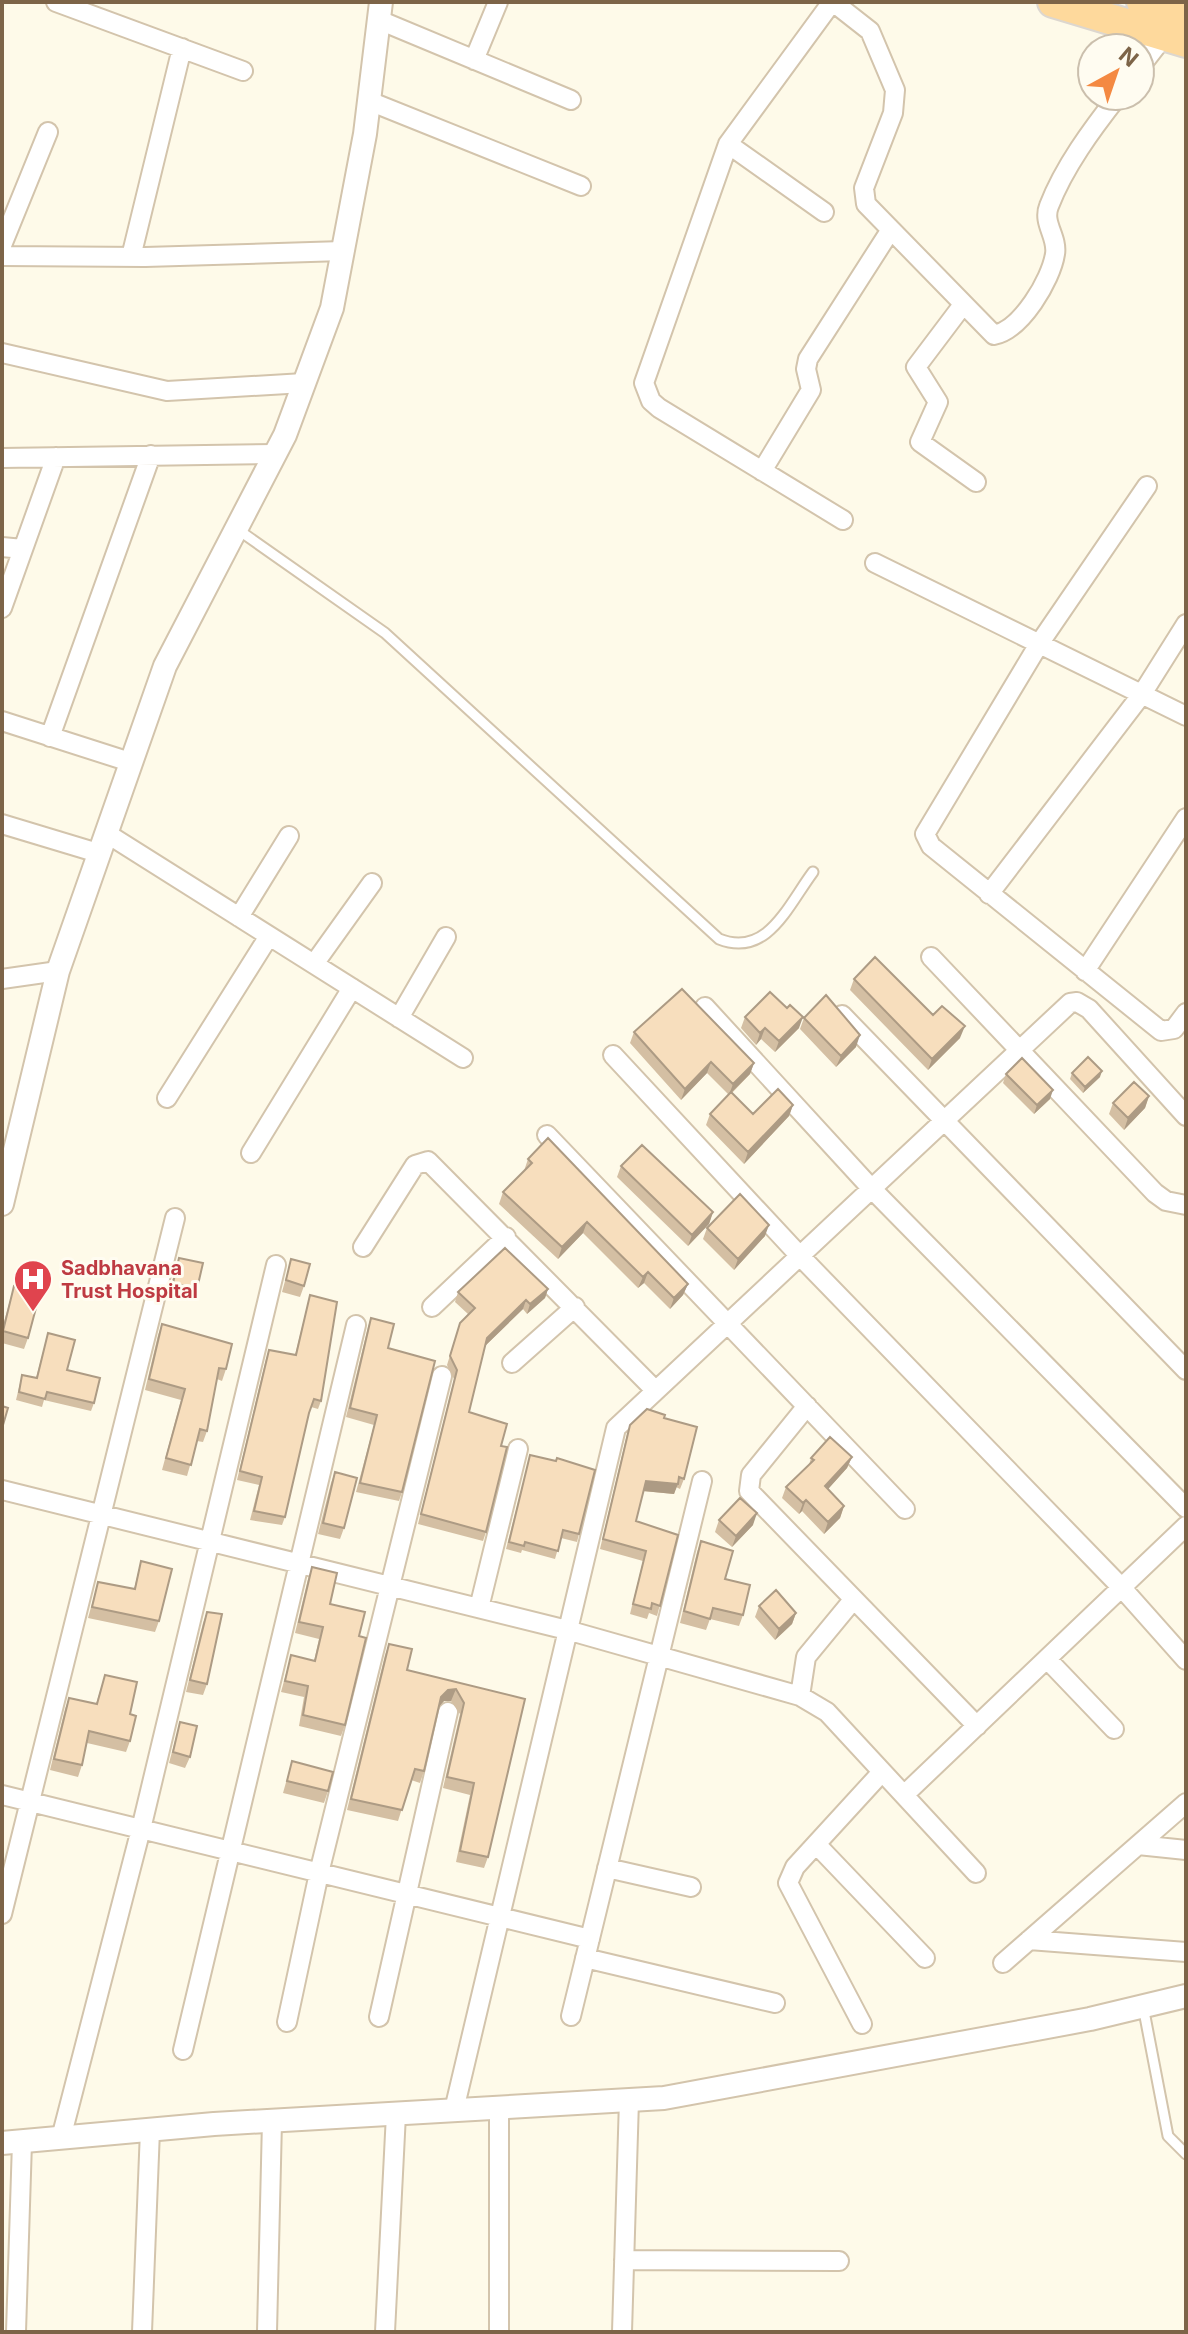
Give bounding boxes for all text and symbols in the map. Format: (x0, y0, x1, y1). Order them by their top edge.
north arrow (1076, 32, 1156, 112)
text: N (1114, 41, 1144, 72)
place label: Sadbhavana Trust Hospital (61, 1256, 198, 1303)
hospital icon: Sadbhavana Trust Hospital (12, 1258, 54, 1313)

